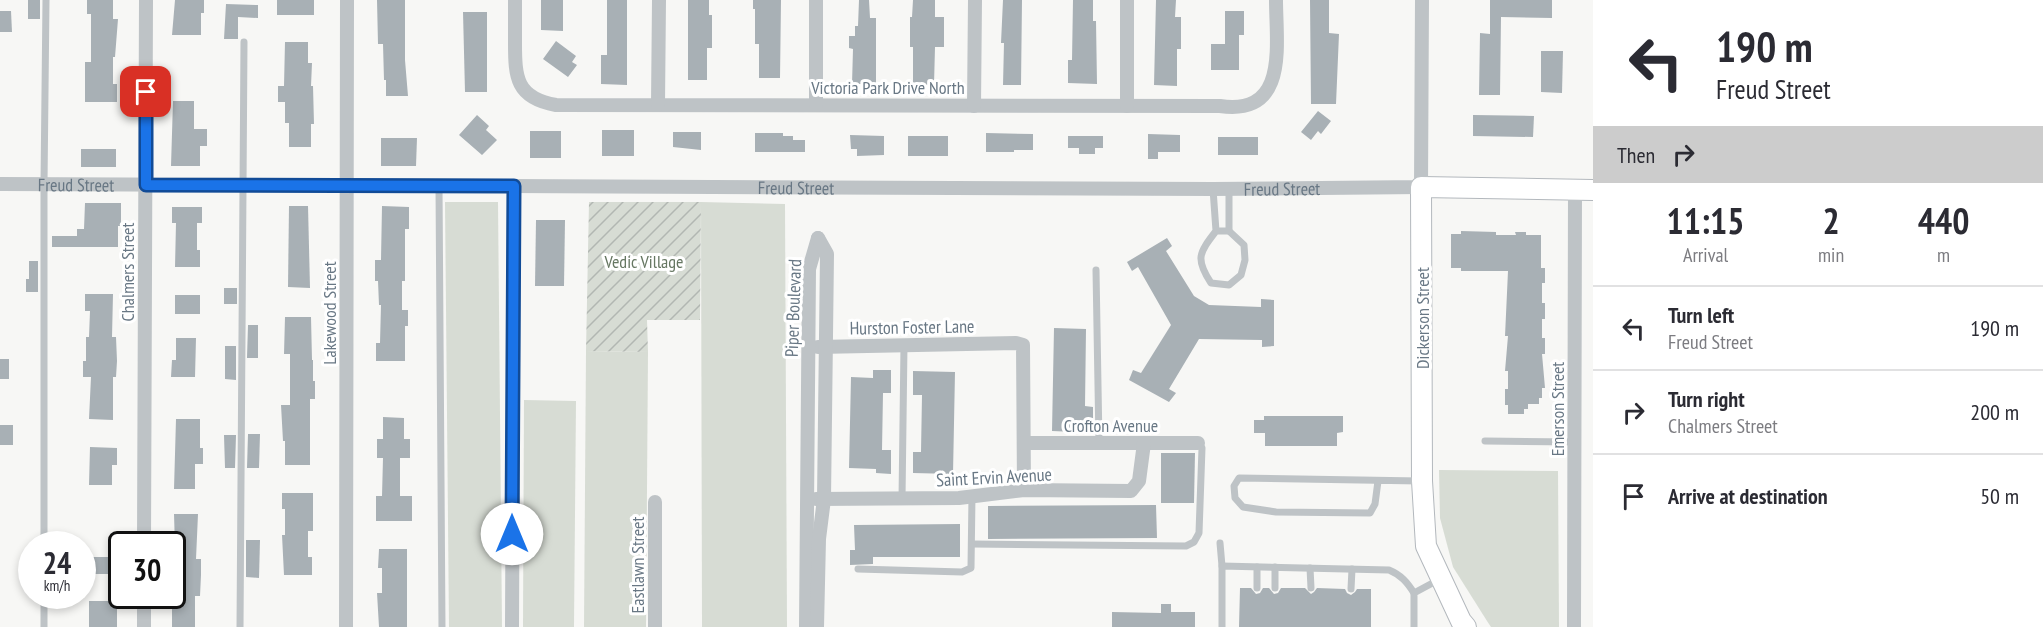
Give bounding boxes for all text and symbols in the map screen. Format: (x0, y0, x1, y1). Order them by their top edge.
text: 190 m (1716, 19, 1813, 74)
icon: left (1617, 24, 1695, 102)
pin (120, 66, 171, 117)
text: Freud Street (1716, 72, 1831, 106)
icon: arrive (129, 75, 162, 108)
street label: Victoria Park Drive North (810, 76, 965, 99)
icon: right (1667, 138, 1700, 171)
text: Then (1617, 141, 1655, 169)
street label: Freud Street (38, 173, 114, 196)
street label: Freud Street (758, 176, 834, 199)
street label: Freud Street (1244, 176, 1320, 200)
text: 11:15 (1667, 197, 1744, 244)
text: 2 (1822, 197, 1840, 244)
text: 440 (1918, 197, 1969, 244)
street label: Chalmers Street (116, 223, 139, 321)
text: Arrival (1683, 242, 1728, 268)
text: min (1818, 242, 1844, 268)
text: m (1937, 242, 1950, 268)
park label: Vedic Village (603, 250, 684, 273)
street label: Piper Boulevard (780, 258, 806, 358)
street label: Lakewood Street (318, 261, 341, 365)
street label: Dickerson Street (1411, 267, 1434, 369)
text: Turn left (1668, 301, 1734, 329)
icon: left (1617, 312, 1650, 345)
street label: Hurston Foster Lane (849, 314, 975, 340)
text: 190 m (1970, 314, 2019, 342)
text: Freud Street (1668, 329, 1753, 355)
street label: Emerson Street (1546, 362, 1569, 456)
text: Turn right (1668, 385, 1745, 413)
icon: right (1617, 396, 1650, 429)
text: 200 m (1970, 398, 2019, 426)
text: Chalmers Street (1668, 413, 1778, 439)
street label: Crofton Avenue (1064, 414, 1158, 437)
street label: Saint Ervin Avenue (936, 462, 1052, 492)
icon: arrive (1617, 480, 1650, 513)
text: Arrive at destination (1668, 482, 1828, 510)
text: 50 m (1980, 482, 2019, 510)
position arrow (480, 502, 544, 566)
street label: Eastlawn Street (626, 516, 649, 613)
speed limit sign: 30 (108, 531, 186, 609)
text: 24 (43, 543, 71, 582)
text: km/h (44, 576, 70, 595)

